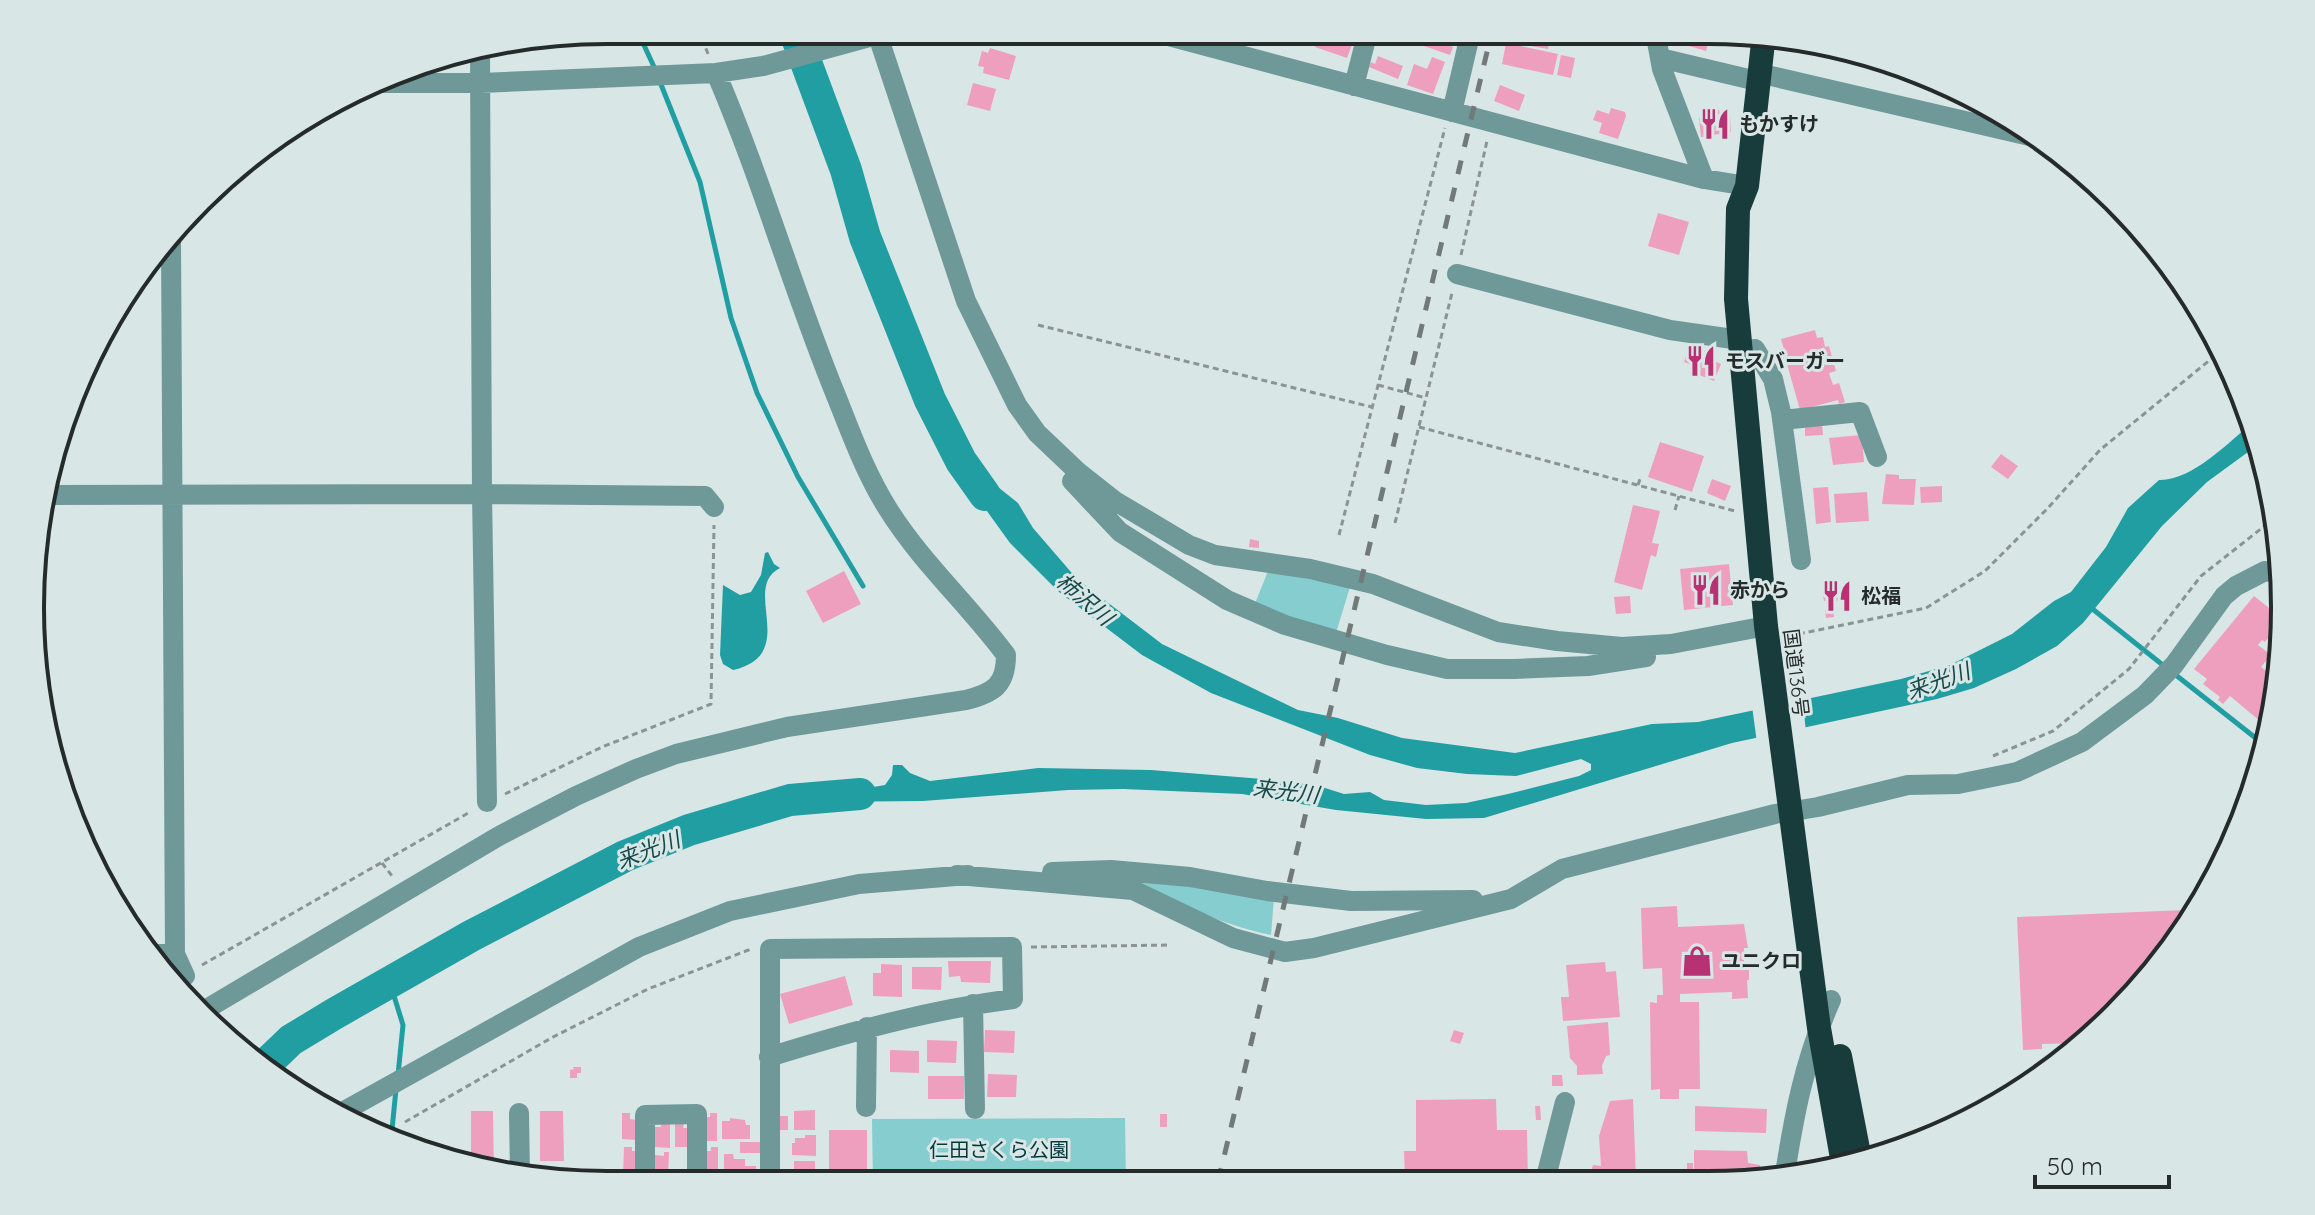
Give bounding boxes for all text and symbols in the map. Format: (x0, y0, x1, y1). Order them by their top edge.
restaurant icon: もかすけ (1698, 107, 1732, 141)
place label: もかすけ (1739, 111, 1819, 136)
restaurant icon: モスバーガー (1684, 344, 1718, 378)
place label: モスバーガー (1725, 348, 1845, 373)
water label: 柿沢川 (1051, 567, 1121, 633)
restaurant icon: 赤から (1689, 573, 1723, 607)
place label: 赤から (1730, 577, 1790, 602)
restaurant icon: 松福 (1820, 579, 1854, 613)
place label: 松福 (1861, 583, 1901, 608)
street label: 国道136号 (1779, 627, 1814, 718)
water label: 来光川 (1902, 656, 1976, 705)
water label: 来光川 (1252, 773, 1322, 809)
water label: 来光川 (612, 824, 686, 875)
shop icon: ユニクロ (1680, 944, 1714, 978)
place label: ユニクロ (1721, 948, 1801, 973)
park label: 仁田さくら公園 (929, 1137, 1069, 1162)
scale bar (2035, 1139, 2169, 1189)
text: 50 m (2047, 1151, 2103, 1181)

